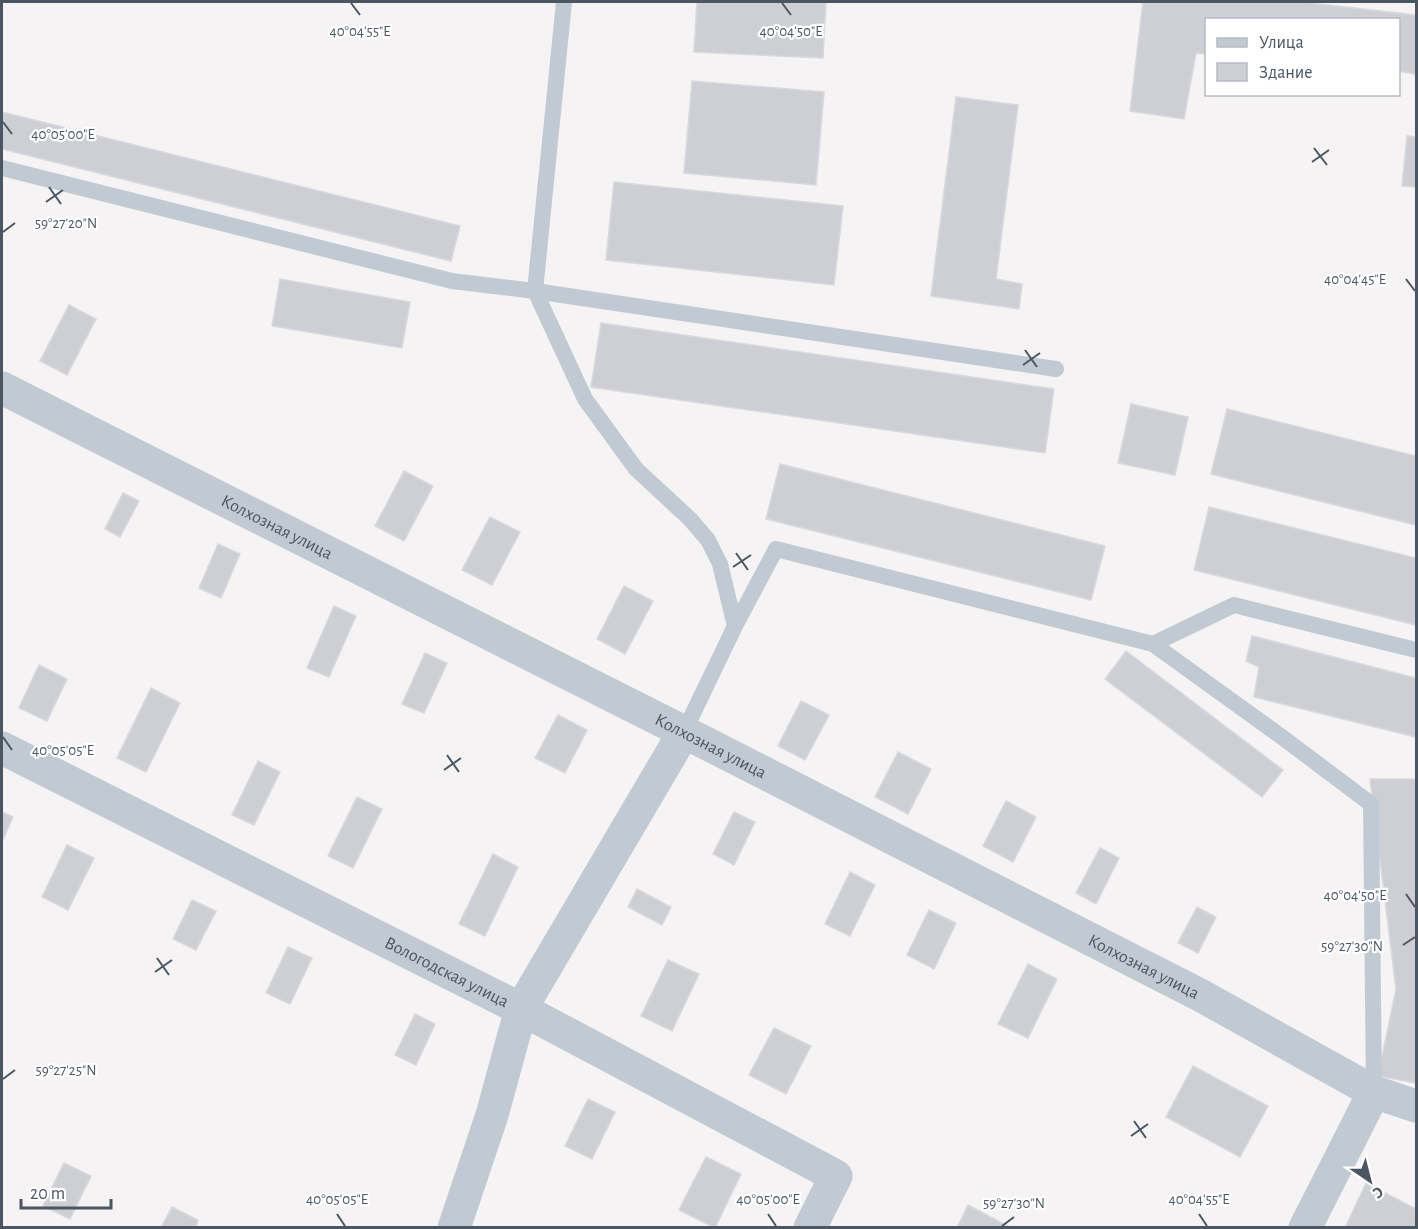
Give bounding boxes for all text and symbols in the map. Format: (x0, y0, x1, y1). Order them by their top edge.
legend (1205, 18, 1400, 96)
text: 40°04'55"E (329, 24, 391, 39)
text: 40°04'50"E (760, 24, 822, 39)
text: Улица (1259, 34, 1304, 52)
text: Здание (1259, 64, 1313, 82)
text: 40°05'00"E (31, 127, 95, 142)
text: 59°27'20"N (35, 216, 97, 231)
text: 40°04'45"E (1324, 272, 1386, 287)
street label: Колхозная улица (218, 492, 335, 563)
street label: Колхозная улица (652, 711, 769, 782)
text: 40°05'05"E (32, 743, 94, 758)
text: 40°04'50"E (1324, 888, 1386, 903)
street label: Колхозная улица (1085, 931, 1202, 1003)
street label: Вологодская улица (382, 934, 511, 1011)
text: 59°27'30"N (1321, 939, 1383, 954)
text: 59°27'25"N (36, 1063, 96, 1078)
north arrow (1340, 1151, 1400, 1211)
scale bar (21, 1172, 111, 1210)
text: С (1370, 1183, 1386, 1202)
text: 20 m (30, 1185, 65, 1203)
text: 40°05'05"E (306, 1192, 368, 1207)
text: 40°05'00"E (736, 1192, 800, 1207)
text: 40°04'55"E (1168, 1192, 1230, 1207)
text: 59°27'30"N (983, 1196, 1045, 1211)

